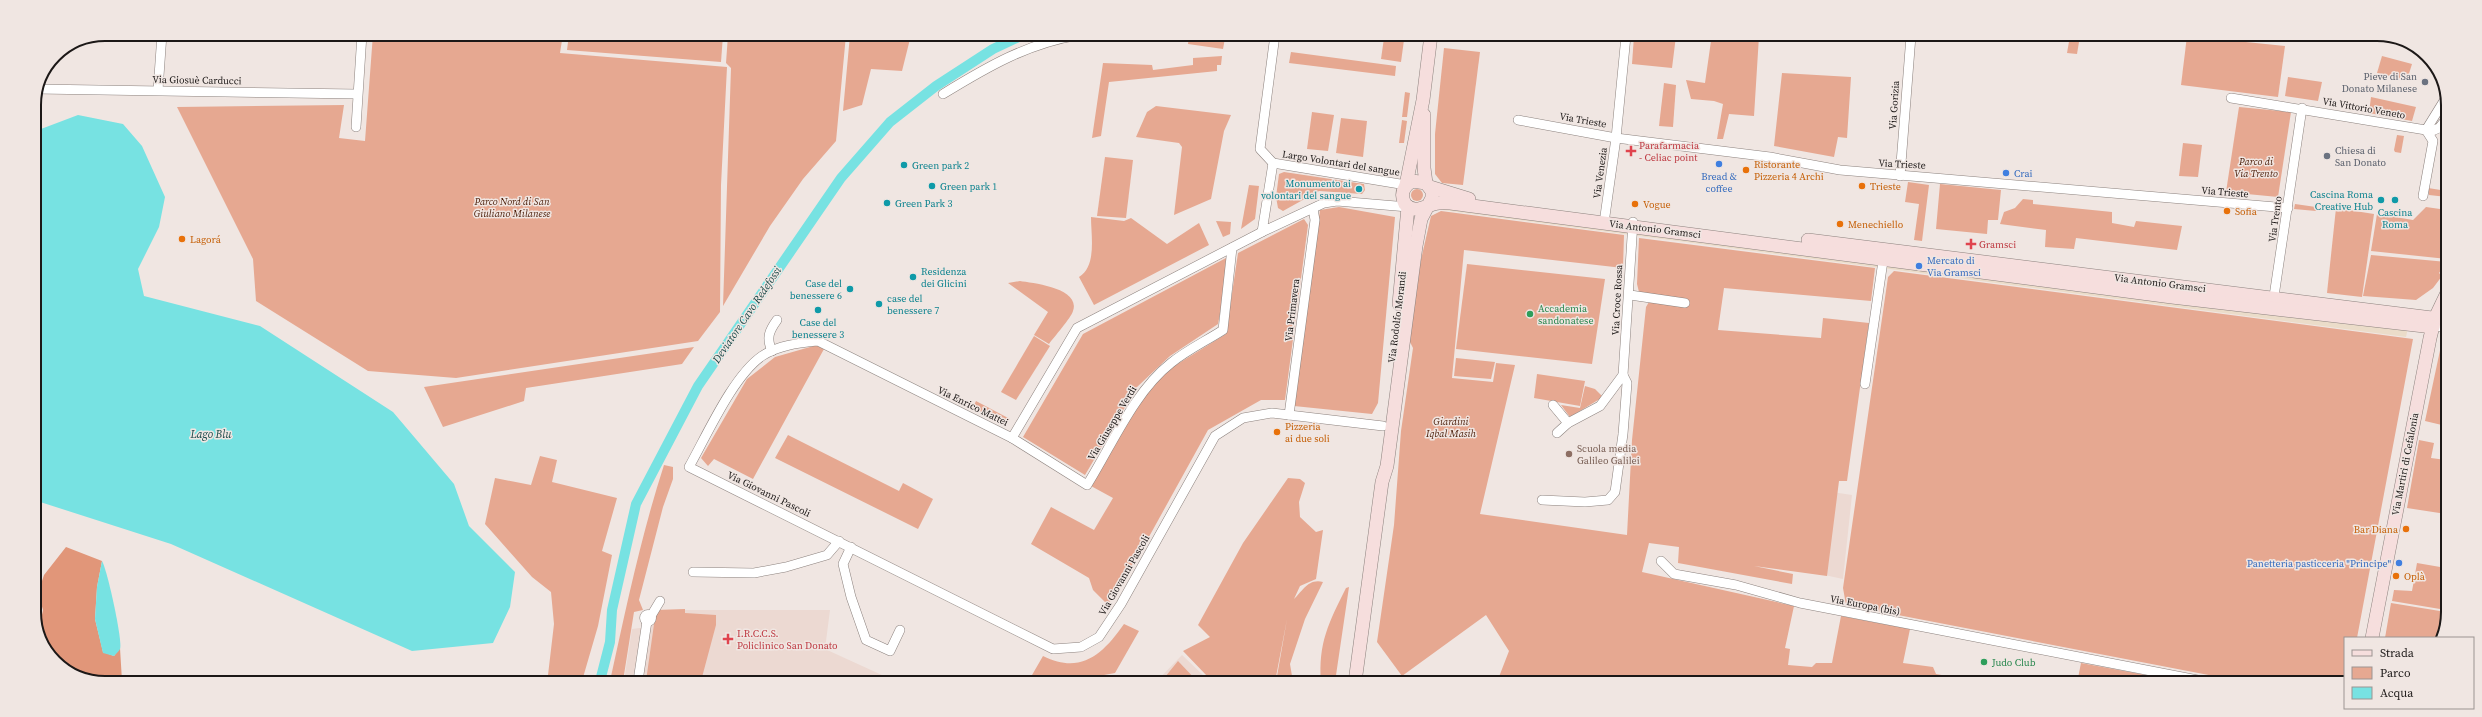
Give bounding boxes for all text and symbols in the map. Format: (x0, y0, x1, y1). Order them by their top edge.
place label: Pieve di San Donato Milanese (2342, 70, 2417, 95)
street label: Via Giosuè Carducci (152, 73, 242, 87)
marker: Pieve di San Donato Milanese (2420, 77, 2430, 87)
street label: Via Gorizia (1886, 79, 1902, 130)
street label: Via Vittorio Veneto (2322, 94, 2407, 122)
street label: Via Trieste (1559, 109, 1607, 131)
place label: Parafarmacia - Celiac point (1639, 139, 1700, 164)
place label: Chiesa di San Donato (2335, 144, 2387, 169)
street label: Via Venezia (1590, 146, 1610, 199)
marker: Parafarmacia - Celiac point (1626, 146, 1636, 156)
street label: Largo Volontari del sangue (1281, 147, 1401, 179)
marker: Chiesa di San Donato (2322, 151, 2332, 161)
park label: Parco di Via Trento (2234, 155, 2278, 180)
street label: Via Trieste (1878, 156, 1926, 172)
place label: Ristorante Pizzeria 4 Archi (1754, 158, 1824, 183)
place label: Green park 2 (912, 159, 969, 172)
marker: Bread & coffee (1714, 159, 1724, 169)
marker: Green park 2 (899, 160, 909, 170)
marker: Ristorante Pizzeria 4 Archi (1741, 165, 1751, 175)
place label: Crai (2014, 167, 2033, 180)
marker: Crai (2001, 168, 2011, 178)
place label: Bread & coffee (1701, 170, 1737, 195)
place label: Monumento ai volontari del sangue (1261, 177, 1351, 202)
place label: Green park 1 (940, 180, 997, 193)
place label: Trieste (1870, 180, 1901, 193)
marker: Green park 1 (927, 181, 937, 191)
marker: Trieste (1857, 181, 1867, 191)
street label: Via Trieste (2201, 183, 2249, 201)
marker: Monumento ai volontari del sangue (1354, 184, 1364, 194)
place label: Cascina Roma Creative Hub (2310, 188, 2374, 213)
park label: Parco Nord di San Giuliano Milanese (473, 195, 550, 220)
street label: Via Trento (2265, 195, 2285, 243)
marker: Cascina Roma Creative Hub (2376, 195, 2386, 205)
marker: Cascina Roma (2390, 195, 2400, 205)
place label: Green Park 3 (895, 197, 952, 210)
marker: Green Park 3 (882, 198, 892, 208)
place label: Vogue (1643, 198, 1671, 211)
marker: Vogue (1630, 199, 1640, 209)
place label: Sofia (2235, 205, 2258, 218)
marker: Sofia (2222, 206, 2232, 216)
place label: Cascina Roma (2378, 206, 2413, 231)
street label: Via Antonio Gramsci (1608, 217, 1702, 241)
place label: Menechiello (1848, 218, 1904, 231)
marker: Menechiello (1835, 219, 1845, 229)
place label: Lagorá (190, 233, 222, 246)
marker: Lagorá (177, 234, 187, 244)
place label: Gramsci (1979, 238, 2016, 251)
marker: Gramsci (1966, 239, 1976, 249)
place label: Mercato di Via Gramsci (1927, 254, 1981, 279)
marker: Mercato di Via Gramsci (1914, 261, 1924, 271)
water label: Deviatore Cavo Redefossi (709, 263, 785, 367)
street label: Via Croce Rossa (1609, 263, 1625, 336)
place label: Residenza dei Glicini (921, 265, 967, 290)
street label: Via Rodolfo Morandi (1385, 270, 1409, 364)
street label: Via Antonio Gramsci (2113, 271, 2207, 295)
marker: Residenza dei Glicini (908, 272, 918, 282)
place label: Case del benessere 6 (790, 277, 842, 302)
street label: Via Primavera (1282, 277, 1302, 342)
marker: Case del benessere 6 (845, 284, 855, 294)
place label: case del benessere 7 (887, 292, 939, 317)
marker: case del benessere 7 (874, 299, 884, 309)
place label: Accademia sandonatese (1538, 302, 1594, 327)
marker: Case del benessere 3 (813, 305, 823, 315)
marker: Accademia sandonatese (1525, 309, 1535, 319)
place label: Case del benessere 3 (792, 316, 844, 341)
street label: Via Enrico Mattei (935, 383, 1011, 429)
street label: Via Giuseppe Verdi (1085, 383, 1139, 463)
street label: Via Martiri di Cefalonia (2389, 411, 2422, 516)
park label: Giardini Iqbal Masih (1425, 415, 1476, 440)
place label: Pizzeria ai due soli (1285, 420, 1330, 445)
water label: Lago Blu (189, 427, 232, 442)
marker: Pizzeria ai due soli (1272, 427, 1282, 437)
place label: Scuola media Galileo Galilei (1577, 442, 1640, 467)
marker: Scuola media Galileo Galilei (1564, 449, 1574, 459)
street label: Via Giovanni Pascoli (725, 468, 813, 520)
place label: Bar Diana (2354, 523, 2399, 536)
marker: Bar Diana (2401, 524, 2411, 534)
street label: Via Giovanni Pascoli (1096, 532, 1152, 618)
place label: Panetteria pasticceria "Principe" (2247, 557, 2391, 570)
marker: Panetteria pasticceria "Principe" (2394, 558, 2404, 568)
place label: Oplà (2404, 570, 2426, 583)
marker: Oplà (2391, 571, 2401, 581)
street label: Via Europa (bis) (1829, 592, 1901, 618)
place label: I.R.C.C.S. Policlinico San Donato (737, 627, 838, 652)
marker: I.R.C.C.S. Policlinico San Donato (722, 633, 734, 645)
legend (2344, 637, 2474, 709)
text: Strada (2380, 645, 2415, 661)
place label: Judo Club (1991, 656, 2036, 669)
marker: Judo Club (1979, 657, 1989, 667)
text: Parco (2380, 665, 2411, 681)
text: Acqua (2380, 685, 2414, 701)

